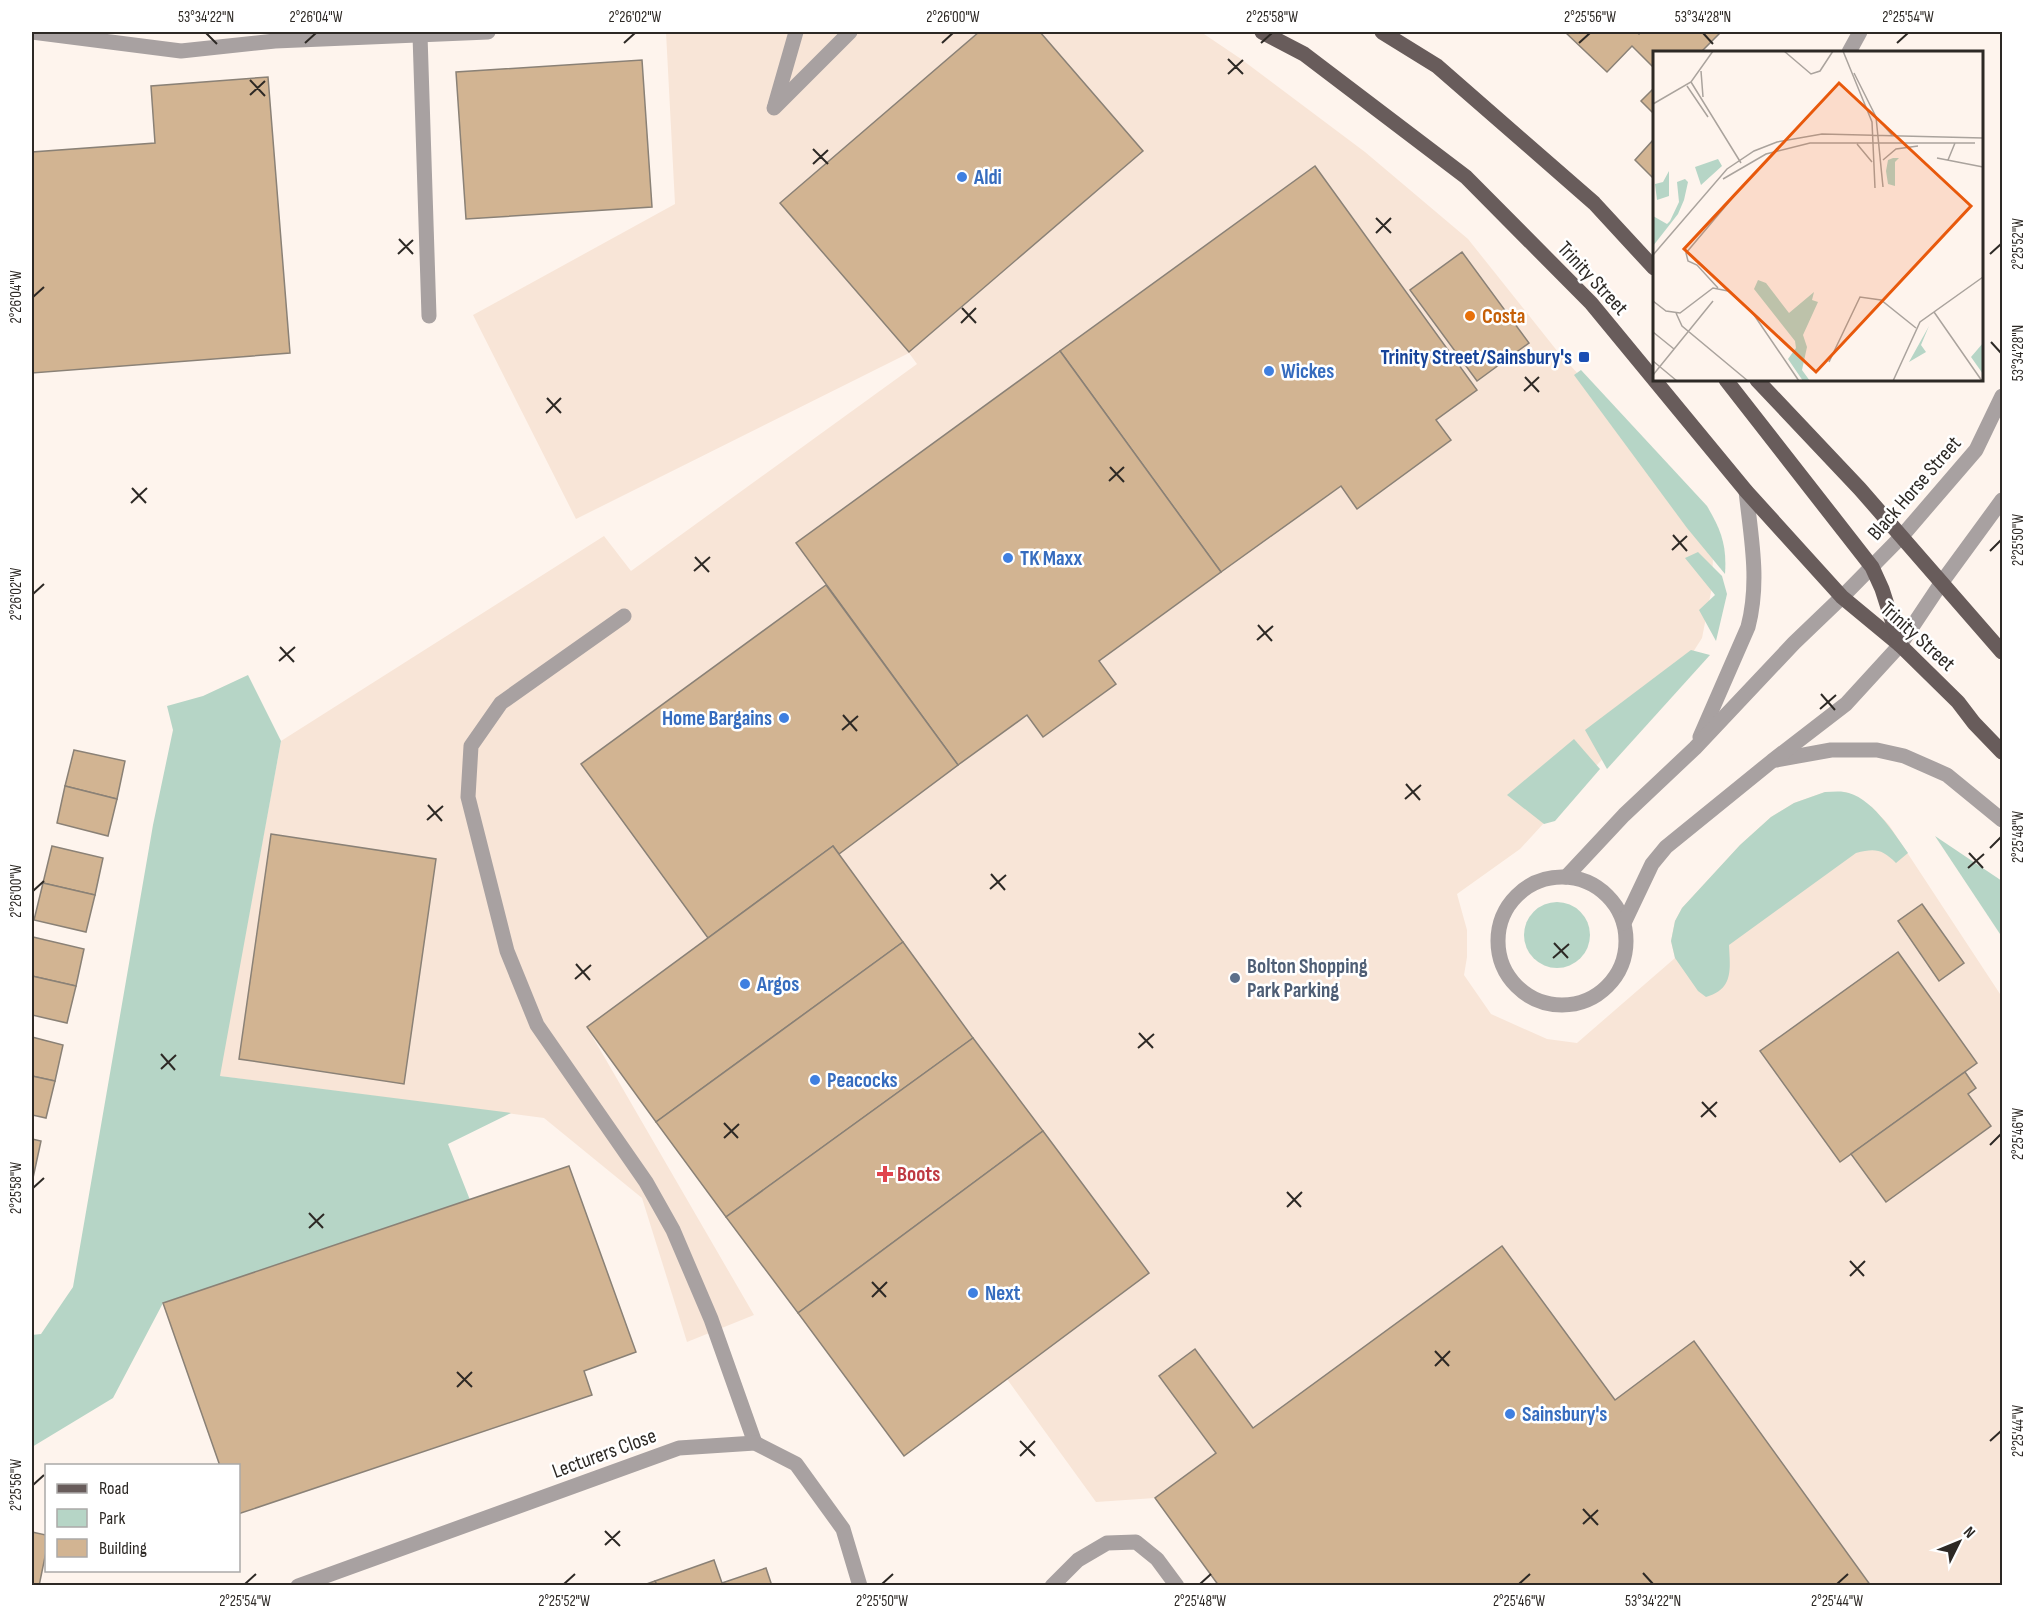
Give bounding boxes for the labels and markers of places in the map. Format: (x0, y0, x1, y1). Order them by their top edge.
place label: Aldi (973, 165, 1002, 190)
marker: Aldi (955, 170, 969, 184)
place label: Costa (1482, 304, 1525, 329)
marker: Costa (1463, 309, 1477, 323)
place label: Trinity Street/Sainsbury's (1381, 345, 1572, 370)
marker: Trinity Street/Sainsbury's (1577, 350, 1591, 364)
place label: Wickes (1281, 359, 1334, 384)
marker: Wickes (1262, 364, 1276, 378)
place label: TK Maxx (1020, 546, 1082, 571)
marker: TK Maxx (1001, 551, 1015, 565)
place label: Home Bargains (662, 706, 772, 731)
marker: Home Bargains (777, 711, 791, 725)
place label: Bolton Shopping Park Parking (1247, 954, 1368, 1003)
marker: Bolton Shopping Park Parking (1228, 971, 1242, 985)
place label: Argos (756, 972, 799, 997)
marker: Argos (738, 977, 752, 991)
place label: Peacocks (827, 1068, 898, 1093)
marker: Peacocks (808, 1073, 822, 1087)
place label: Boots (897, 1162, 940, 1187)
marker: Boots (878, 1167, 892, 1181)
place label: Next (985, 1281, 1021, 1306)
marker: Next (966, 1286, 980, 1300)
place label: Sainsbury's (1522, 1402, 1607, 1427)
marker: Sainsbury's (1503, 1407, 1517, 1421)

